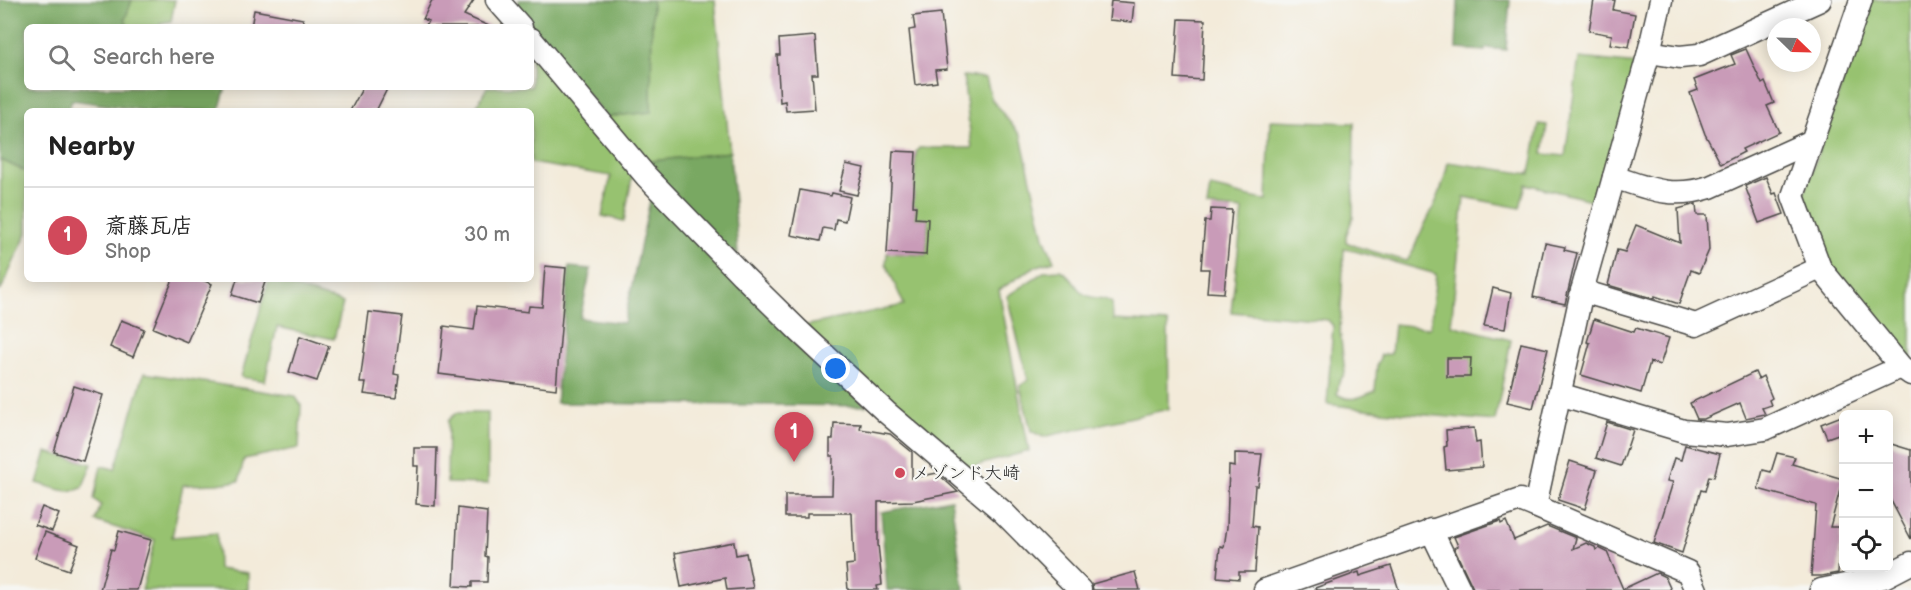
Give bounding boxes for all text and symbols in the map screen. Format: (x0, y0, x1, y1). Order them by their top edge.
north arrow (1767, 18, 1821, 72)
search box (24, 24, 534, 90)
icon: search (45, 41, 78, 74)
text: Search here (93, 44, 215, 71)
text: Nearby (48, 132, 135, 163)
text: 斎藤瓦店 (105, 213, 193, 240)
text: 1 (63, 223, 72, 247)
text: 30 m (464, 223, 510, 247)
text: Shop (105, 240, 151, 264)
your location (821, 354, 850, 383)
map controls (1839, 410, 1893, 572)
button: + (1839, 410, 1893, 464)
pin: 1 (774, 412, 814, 462)
place label: メゾンド大崎 (912, 463, 1020, 484)
button: − (1839, 464, 1893, 518)
marker: メゾンド大崎 (893, 466, 907, 480)
button: locate (1839, 518, 1893, 572)

